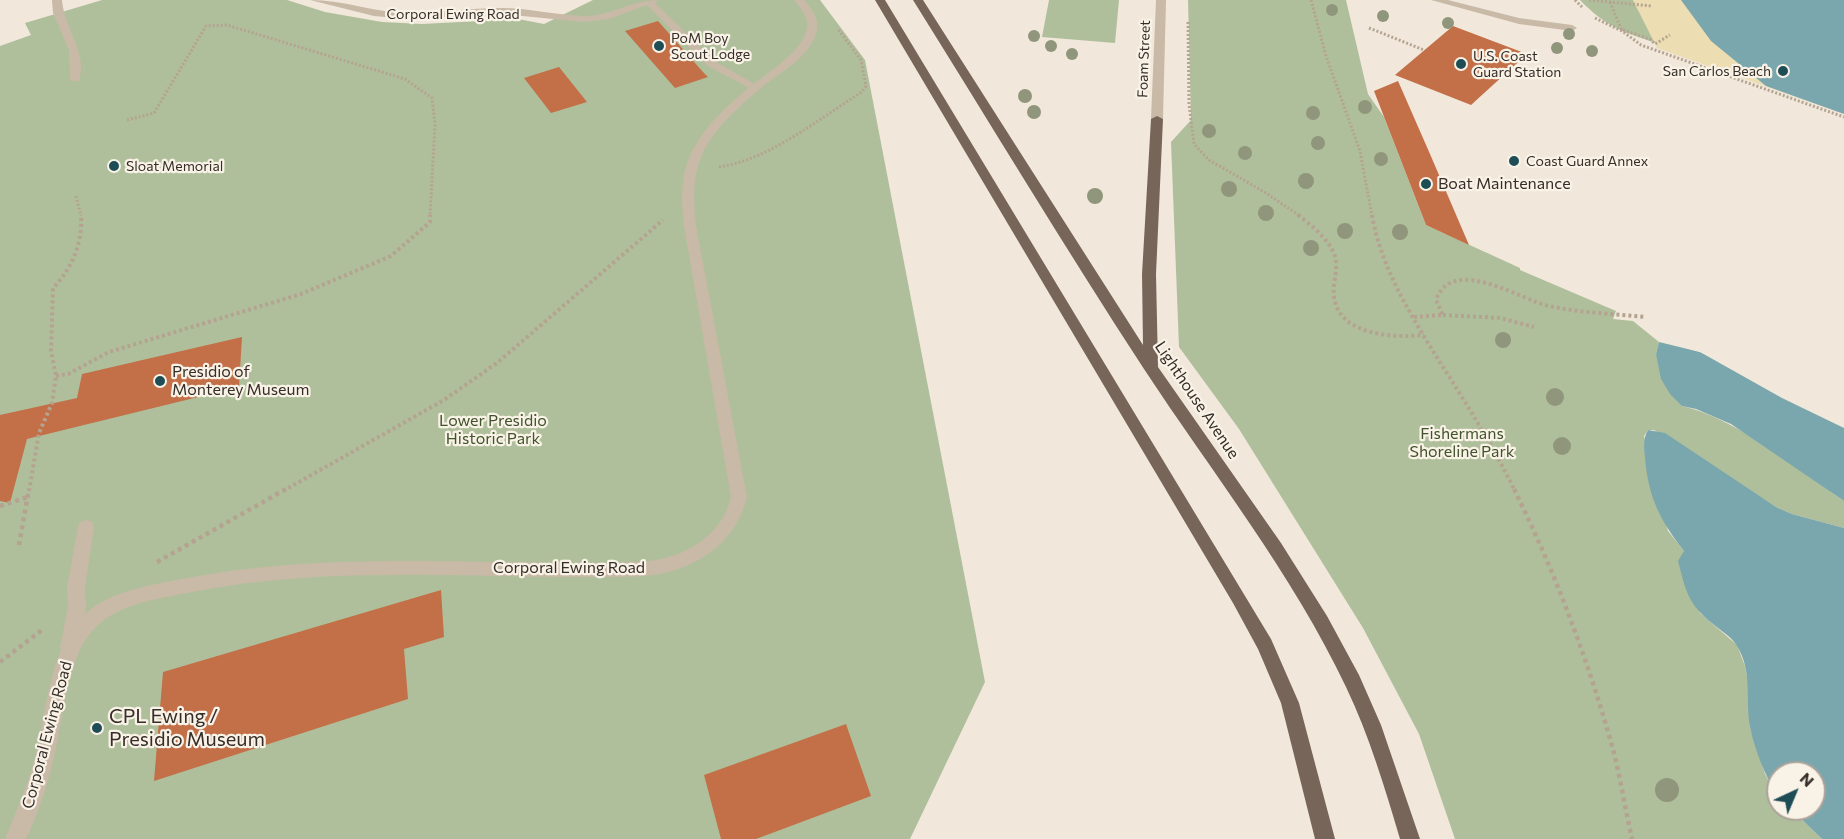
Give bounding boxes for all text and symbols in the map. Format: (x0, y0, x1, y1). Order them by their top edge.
street label: Corporal Ewing Road (386, 6, 520, 22)
street label: Foam Street (1134, 20, 1154, 98)
place label: PoM Boy Scout Lodge (671, 30, 750, 62)
marker: PoM Boy Scout Lodge (652, 39, 666, 53)
place label: U.S. Coast Guard Station (1473, 48, 1561, 80)
marker: U.S. Coast Guard Station (1454, 57, 1468, 71)
place label: San Carlos Beach (1663, 63, 1771, 79)
marker: San Carlos Beach (1776, 64, 1790, 78)
place label: Coast Guard Annex (1526, 153, 1648, 169)
marker: Coast Guard Annex (1507, 154, 1521, 168)
place label: Sloat Memorial (126, 158, 223, 174)
marker: Sloat Memorial (107, 159, 121, 173)
place label: Boat Maintenance (1438, 174, 1571, 194)
marker: Boat Maintenance (1419, 177, 1433, 191)
street label: Lighthouse Avenue (1151, 338, 1243, 462)
place label: Presidio of Monterey Museum (172, 362, 309, 400)
marker: Presidio of Monterey Museum (153, 374, 167, 388)
park label: Lower Presidio Historic Park (439, 411, 547, 449)
park label: Fishermans Shoreline Park (1410, 424, 1514, 462)
street label: Corporal Ewing Road (493, 558, 645, 578)
street label: Corporal Ewing Road (18, 659, 76, 811)
place label: CPL Ewing / Presidio Museum (109, 704, 265, 751)
marker: CPL Ewing / Presidio Museum (90, 721, 104, 735)
north arrow (1766, 761, 1826, 821)
text: N (1797, 768, 1818, 790)

